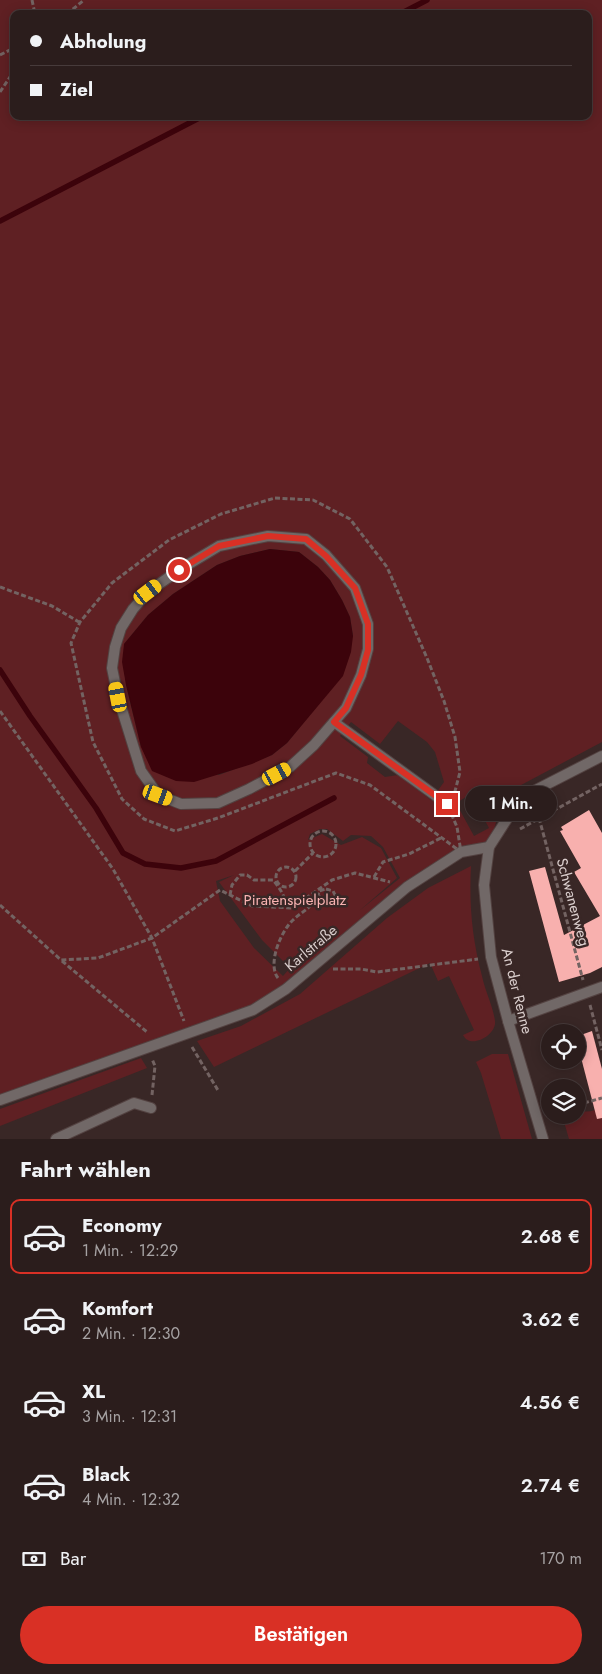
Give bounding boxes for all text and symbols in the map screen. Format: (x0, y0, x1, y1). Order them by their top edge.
text: Abholung (60, 28, 146, 55)
text: Ziel (60, 76, 93, 103)
route start (168, 559, 190, 581)
car (131, 577, 164, 607)
car (107, 681, 128, 713)
car (260, 760, 293, 788)
car (141, 783, 174, 807)
callout: 1 Min. (464, 786, 557, 822)
text: 1 Min. (489, 792, 533, 815)
route end (436, 793, 458, 815)
street label: Schwanenweg (551, 856, 595, 948)
park label: Piratenspielplatz (243, 889, 347, 911)
street label: Karlstraße (280, 919, 342, 977)
street label: An der Renne (496, 946, 538, 1037)
map controls (541, 1024, 586, 1124)
button: locate (541, 1024, 586, 1069)
button: layers (541, 1079, 586, 1124)
text: Fahrt wählen (20, 1153, 151, 1185)
text: Economy (82, 1212, 162, 1239)
icon: car (22, 1214, 67, 1259)
text: 2.68 € (521, 1223, 580, 1250)
text: 1 Min. · 12:29 (82, 1239, 178, 1262)
text: Komfort (82, 1295, 153, 1322)
icon: car (22, 1297, 67, 1342)
text: 3.62 € (521, 1306, 580, 1333)
text: 2 Min. · 12:30 (82, 1322, 180, 1345)
text: XL (82, 1378, 105, 1405)
icon: car (22, 1380, 67, 1425)
text: 4.56 € (520, 1389, 580, 1416)
text: 3 Min. · 12:31 (82, 1405, 177, 1428)
text: Black (82, 1461, 130, 1488)
icon: car (22, 1463, 67, 1508)
text: 2.74 € (521, 1472, 580, 1499)
text: 4 Min. · 12:32 (82, 1488, 180, 1511)
icon: cash (20, 1545, 48, 1573)
text: Bar (60, 1545, 86, 1572)
text: 170 m (540, 1547, 582, 1570)
button: Bestätigen (20, 1606, 582, 1664)

